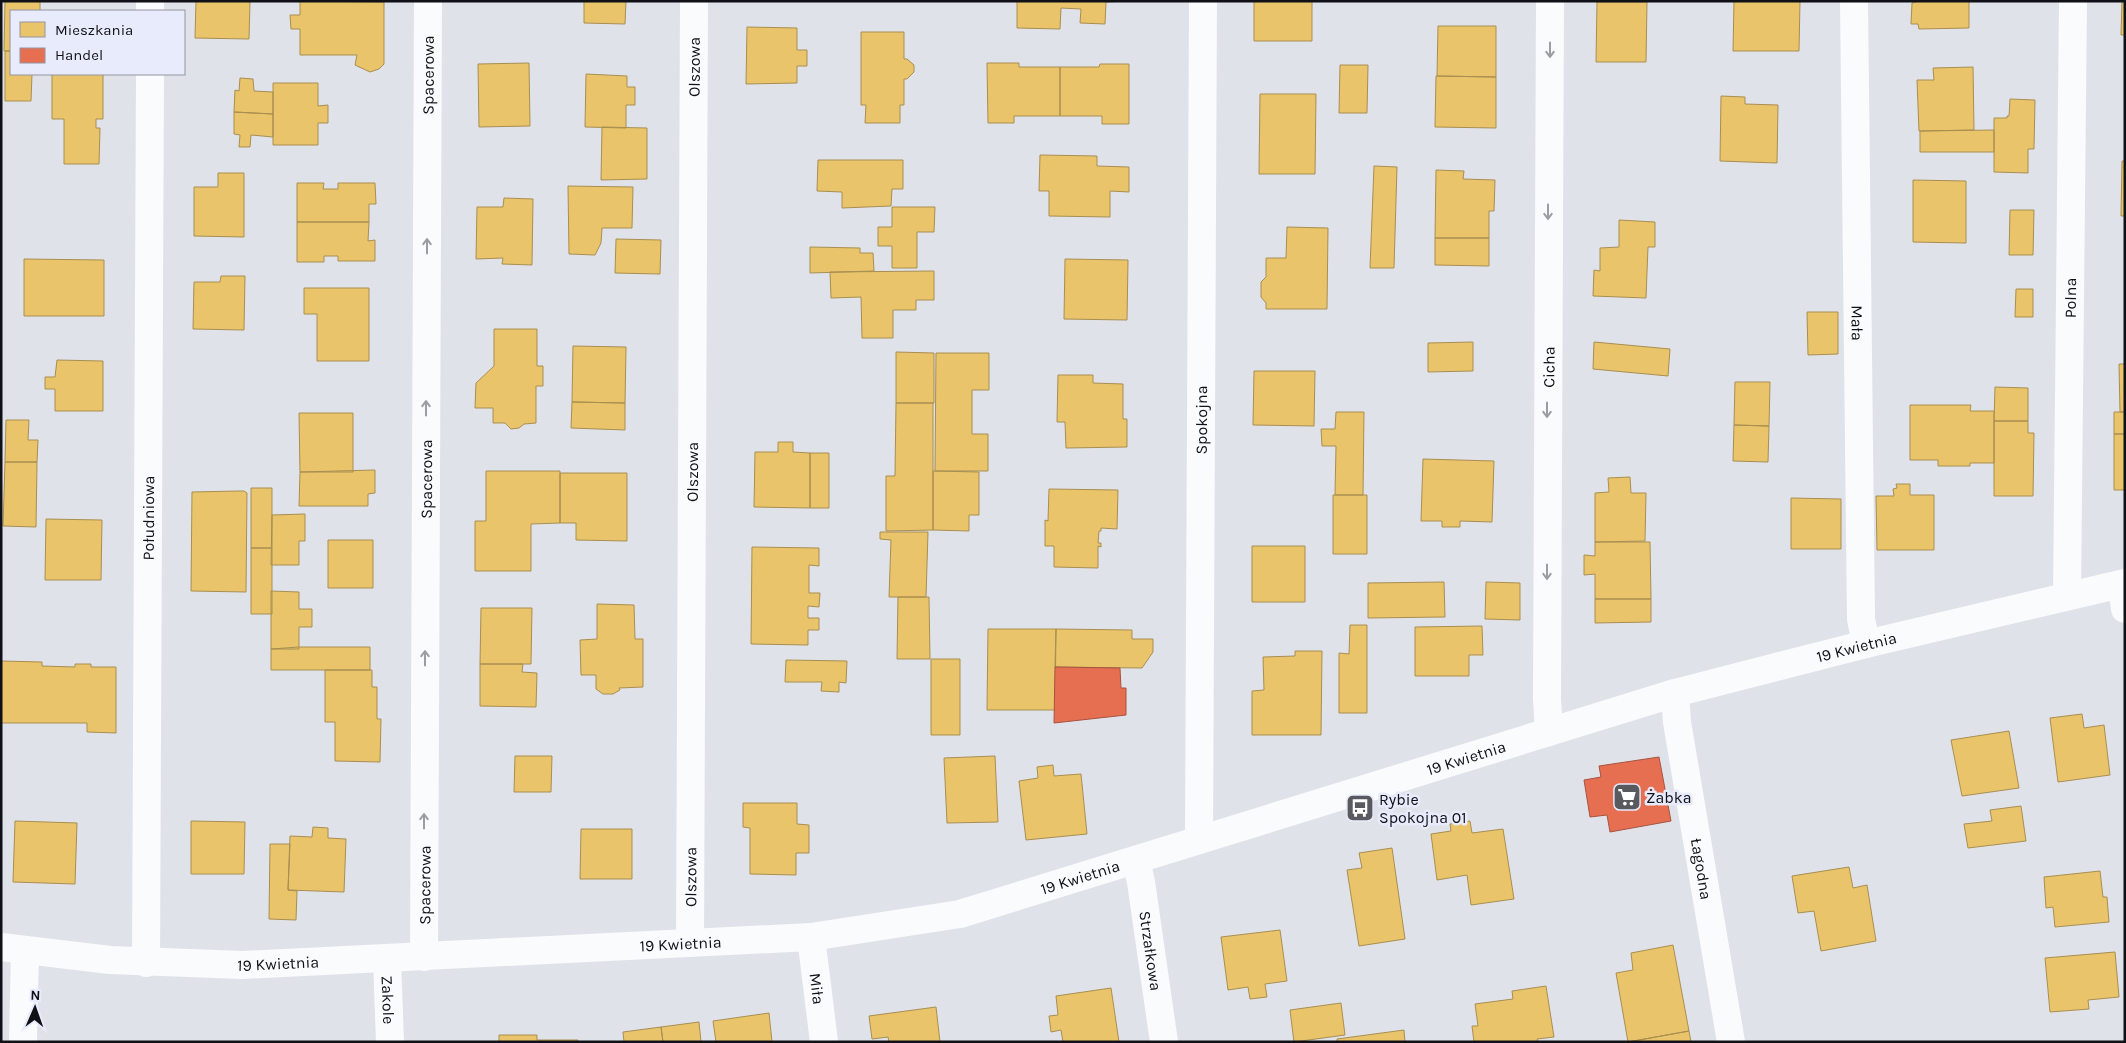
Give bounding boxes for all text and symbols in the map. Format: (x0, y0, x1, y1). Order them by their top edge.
legend (10, 10, 185, 75)
text: Mieszkania (55, 21, 133, 39)
street label: Spacerowa (418, 35, 437, 115)
street label: Olszowa (684, 37, 703, 97)
one-way arrow (1545, 42, 1554, 58)
text: Handel (55, 46, 103, 64)
one-way arrow (1543, 204, 1553, 220)
one-way arrow (422, 238, 432, 254)
street label: Polna (2060, 278, 2080, 318)
street label: Mała (1848, 305, 1867, 341)
street label: Cicha (1539, 346, 1558, 388)
street label: Spokojna (1191, 385, 1211, 455)
one-way arrow (421, 400, 431, 416)
one-way arrow (1542, 402, 1552, 418)
street label: Spacerowa (416, 439, 436, 519)
street label: Olszowa (682, 442, 702, 502)
street label: Południowa (138, 476, 158, 560)
one-way arrow (1542, 564, 1552, 580)
street label: 19 Kwietnia (1814, 628, 1898, 666)
one-way arrow (420, 650, 430, 666)
street label: 19 Kwietnia (1424, 736, 1508, 779)
supermarket icon: Żabka (1612, 782, 1642, 812)
place label: Żabka (1646, 788, 1692, 807)
place label: Rybie Spokojna 01 (1379, 790, 1467, 827)
bus stop icon: Rybie Spokojna 01 (1345, 793, 1375, 823)
one-way arrow (419, 813, 429, 829)
street label: Łagodna (1687, 837, 1716, 901)
street label: Spacerowa (415, 845, 434, 925)
street label: Olszowa (681, 847, 700, 907)
street label: 19 Kwietnia (1038, 856, 1122, 898)
street label: Strzałkowa (1136, 910, 1166, 992)
street label: 19 Kwietnia (639, 932, 722, 955)
street label: 19 Kwietnia (237, 952, 320, 975)
street label: Miła (806, 972, 829, 1005)
street label: Zakole (378, 975, 399, 1025)
north arrow (10, 983, 60, 1033)
text: N (30, 987, 41, 1004)

